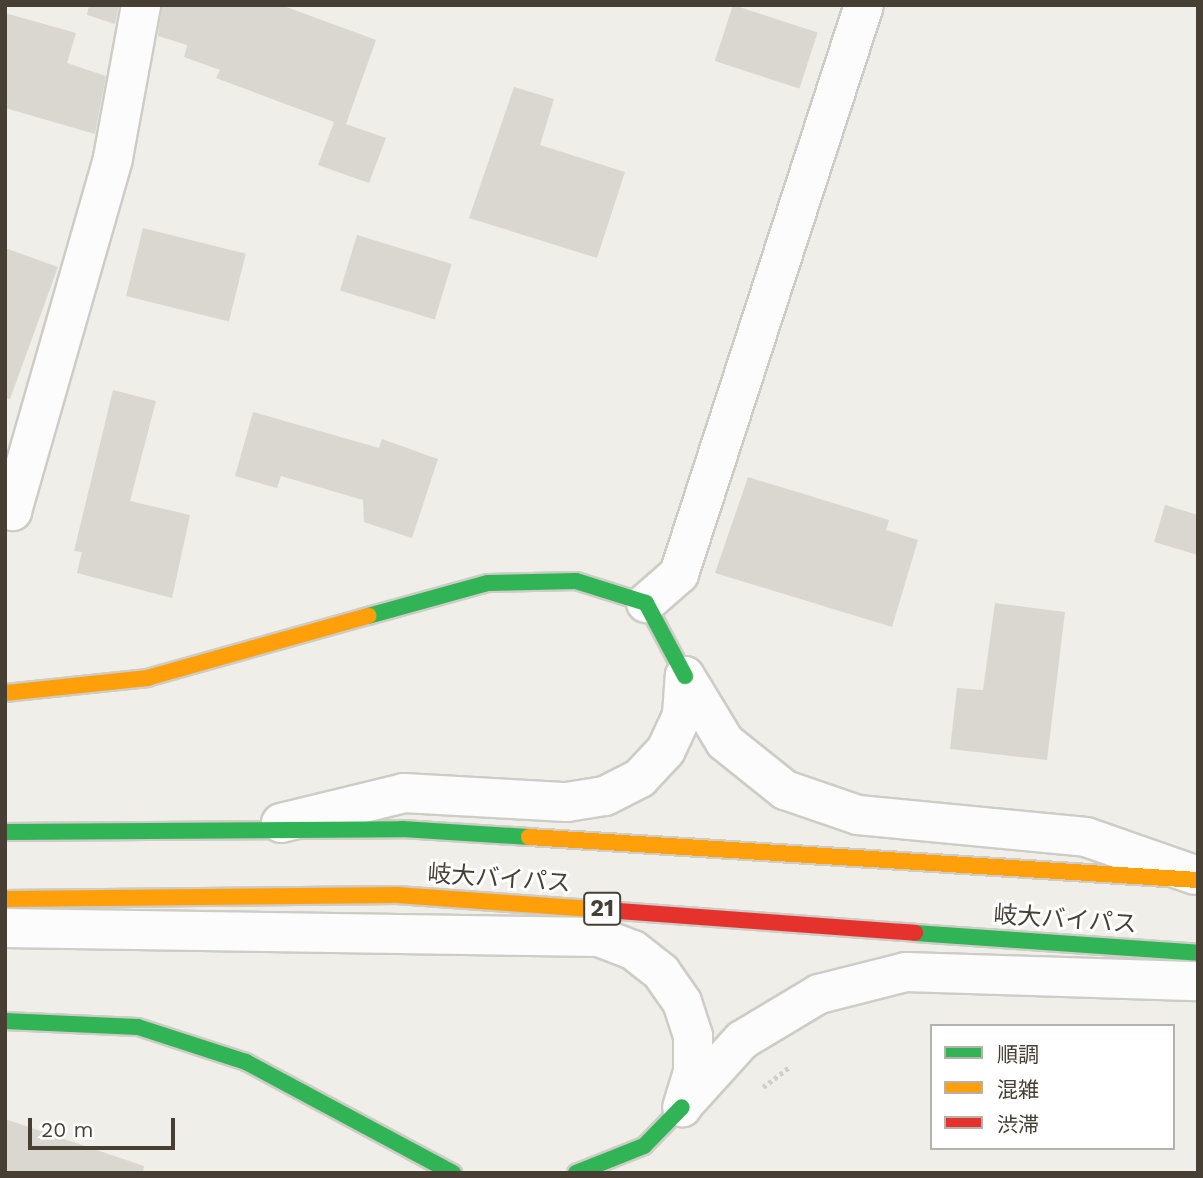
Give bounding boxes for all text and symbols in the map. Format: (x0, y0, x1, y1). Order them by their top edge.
street label: 岐大バイパス (426, 860, 572, 898)
road number: 21 (583, 890, 621, 928)
street label: 岐大バイパス (992, 901, 1138, 939)
legend (930, 1024, 1175, 1150)
text: 順調 (997, 1042, 1039, 1067)
text: 混雑 (997, 1077, 1039, 1102)
scale bar (32, 1104, 178, 1148)
text: 渋滞 (997, 1112, 1039, 1137)
text: 20 m (41, 1117, 93, 1142)

